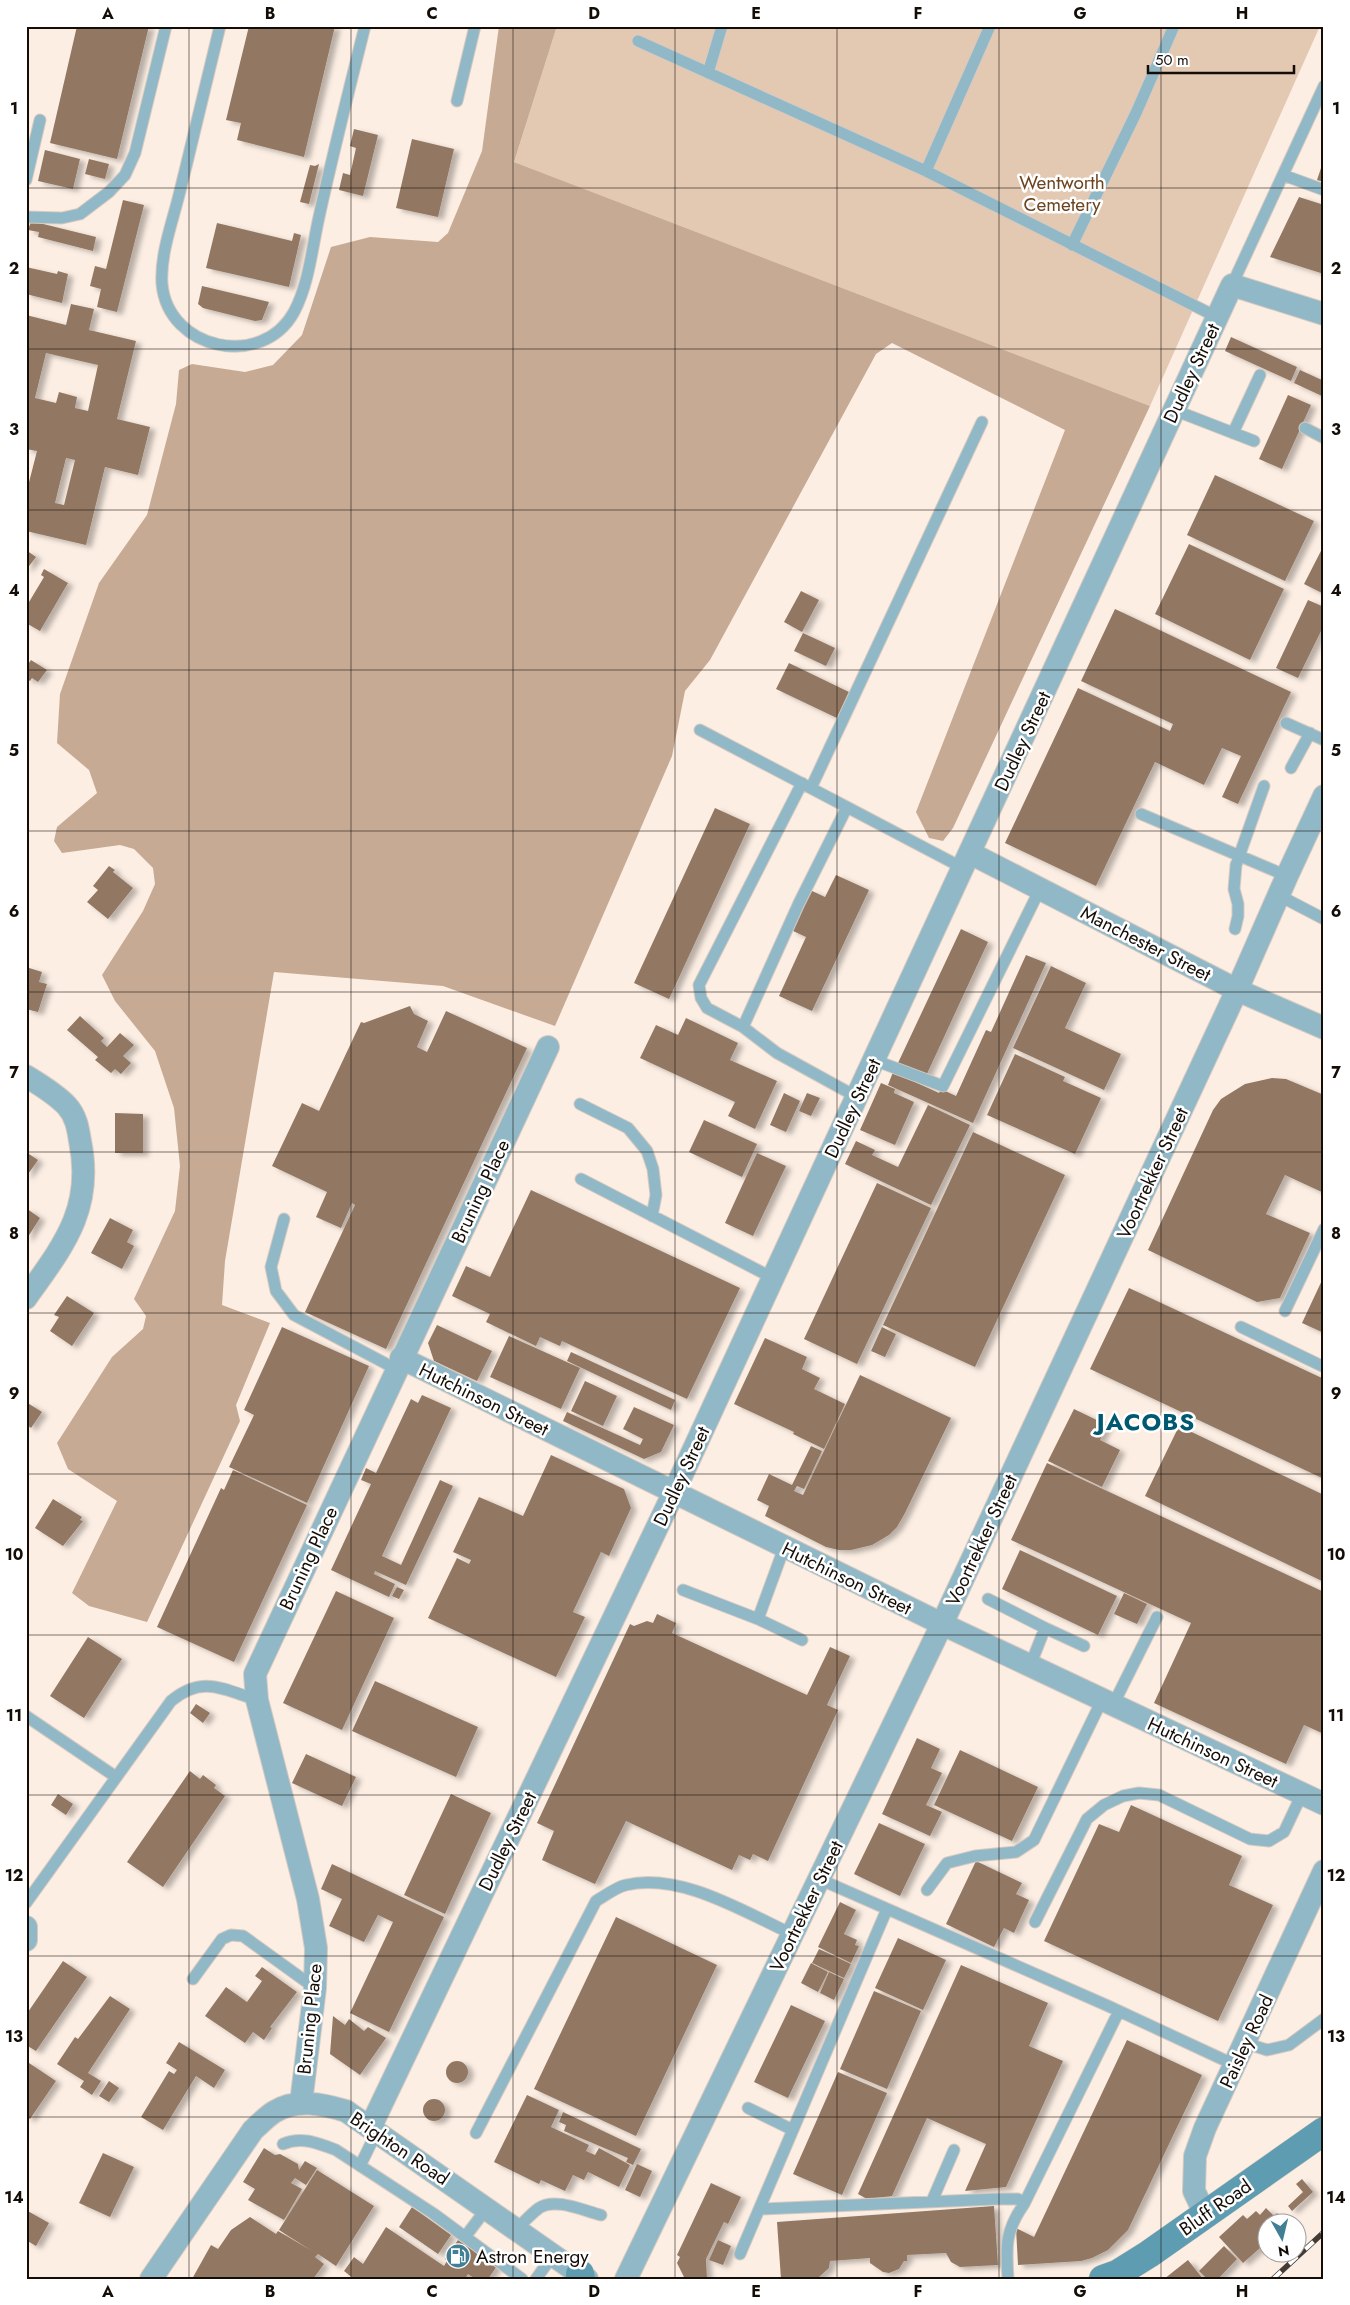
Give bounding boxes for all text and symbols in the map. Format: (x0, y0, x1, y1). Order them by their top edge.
text: A (101, 2, 114, 25)
text: B (265, 2, 275, 25)
text: C (426, 2, 438, 25)
text: D (588, 2, 600, 25)
text: E (751, 2, 761, 25)
text: F (914, 2, 922, 25)
text: G (1073, 2, 1087, 25)
text: H (1236, 2, 1248, 25)
scale bar (1148, 42, 1294, 74)
text: 50 m (1155, 49, 1189, 71)
text: 1 (10, 97, 18, 120)
text: 1 (1332, 97, 1340, 120)
park label: Wentworth Cemetery (1019, 169, 1105, 218)
text: 2 (9, 257, 19, 280)
text: 2 (1331, 257, 1341, 280)
street label: Dudley Street (1157, 319, 1226, 427)
text: 3 (9, 418, 19, 441)
text: 3 (1331, 418, 1341, 441)
text: 4 (8, 579, 20, 602)
text: 4 (1330, 579, 1342, 602)
street label: Dudley Street (988, 687, 1057, 795)
text: 5 (9, 739, 19, 762)
text: 5 (1331, 739, 1341, 762)
street label: Manchester Street (1076, 899, 1216, 988)
text: 6 (9, 900, 19, 923)
text: 6 (1331, 900, 1341, 923)
street label: Dudley Street (818, 1054, 887, 1162)
text: 7 (9, 1061, 19, 1084)
text: 7 (1331, 1061, 1341, 1084)
street label: Voortrekker Street (1110, 1102, 1195, 1244)
street label: Bruning Place (445, 1135, 516, 1247)
text: 8 (9, 1222, 19, 1245)
text: 8 (1331, 1222, 1341, 1245)
street label: Hutchinson Street (414, 1356, 554, 1443)
text: 9 (9, 1382, 19, 1405)
text: 9 (1331, 1382, 1341, 1405)
district label: JACOBS (1093, 1404, 1195, 1439)
street label: Dudley Street (647, 1422, 716, 1530)
street label: Voortrekker Street (939, 1469, 1024, 1611)
street label: Bruning Place (273, 1502, 344, 1614)
street label: Hutchinson Street (777, 1535, 917, 1622)
text: 10 (5, 1543, 23, 1566)
text: 10 (1327, 1543, 1345, 1566)
text: 11 (6, 1704, 22, 1727)
text: 11 (1328, 1704, 1344, 1727)
street label: Hutchinson Street (1143, 1710, 1283, 1795)
street label: Dudley Street (472, 1787, 543, 1895)
street label: Voortrekker Street (763, 1836, 850, 1976)
text: 12 (5, 1864, 23, 1887)
text: 12 (1327, 1864, 1345, 1887)
street label: Bruning Place (290, 1962, 329, 2076)
street label: Paisley Road (1213, 1990, 1280, 2092)
text: 13 (5, 2025, 23, 2048)
text: 13 (1327, 2025, 1345, 2048)
street label: Brighton Road (345, 2105, 455, 2192)
street label: Bluff Road (1174, 2173, 1257, 2242)
text: 14 (4, 2186, 24, 2209)
text: 14 (1326, 2186, 1346, 2209)
north arrow (1258, 2212, 1308, 2262)
text: N (1277, 2240, 1291, 2262)
fuel station icon: Astron Energy (445, 2243, 471, 2269)
place label: Astron Energy (476, 2243, 589, 2270)
text: A (101, 2280, 114, 2303)
text: B (265, 2280, 275, 2303)
text: C (426, 2280, 438, 2303)
text: D (588, 2280, 600, 2303)
text: E (751, 2280, 761, 2303)
text: F (914, 2280, 922, 2303)
text: G (1073, 2280, 1087, 2303)
text: H (1236, 2280, 1248, 2303)

